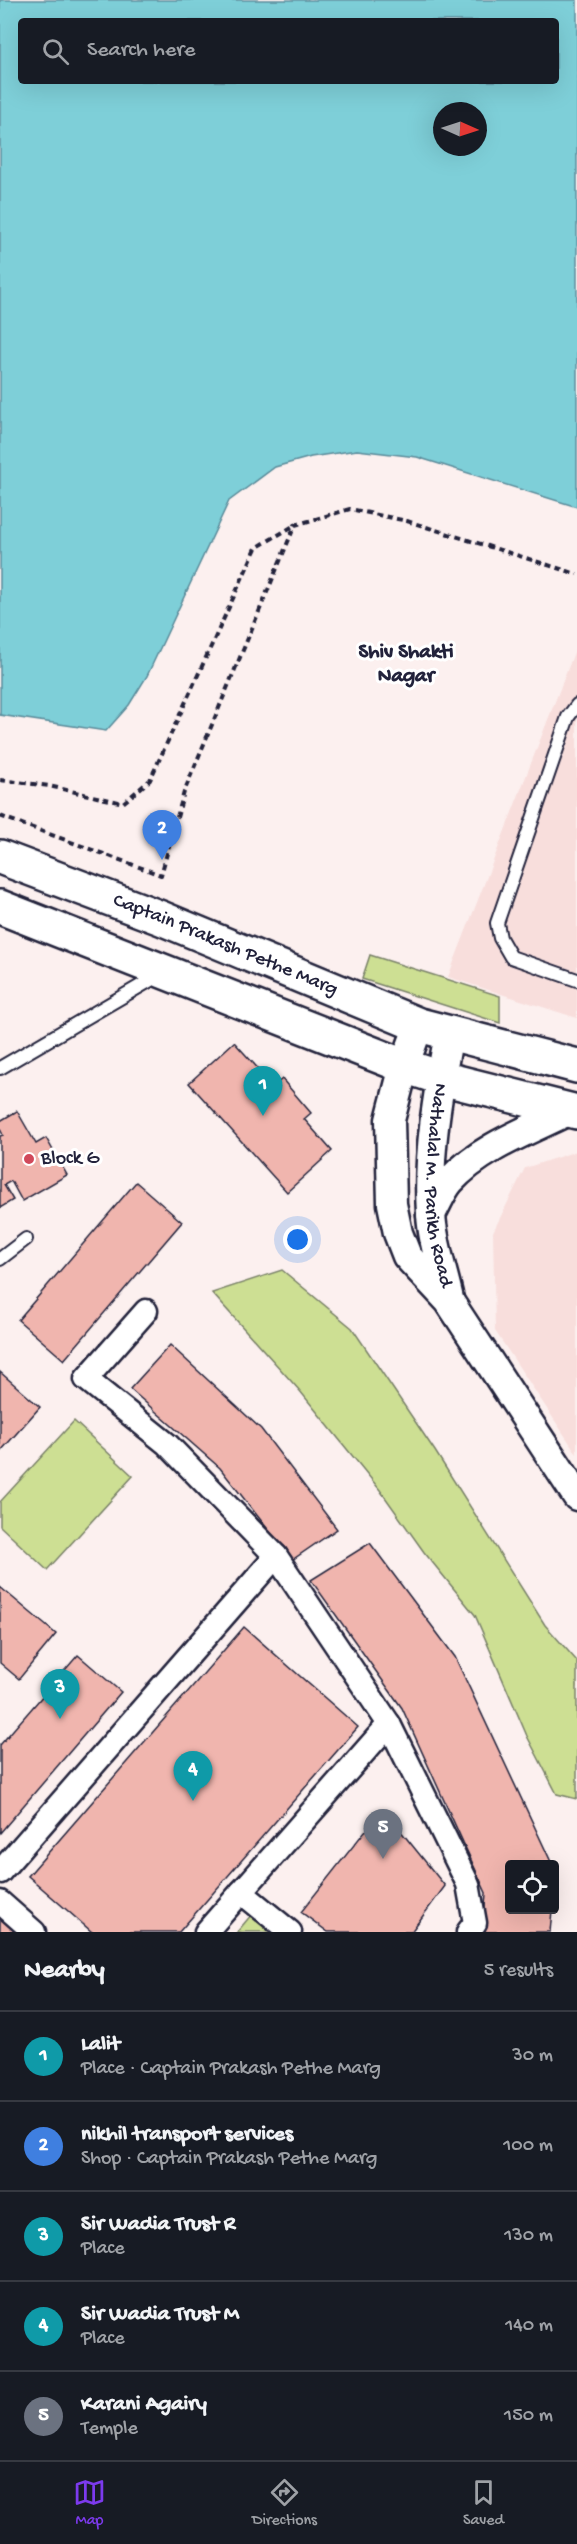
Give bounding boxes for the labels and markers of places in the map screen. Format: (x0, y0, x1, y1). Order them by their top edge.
pin: 2 (142, 810, 182, 860)
pin: 1 (244, 1066, 282, 1116)
place label: Block G (40, 1148, 100, 1171)
marker: Block G (22, 1152, 36, 1166)
pin: 3 (40, 1670, 80, 1719)
pin: 4 (174, 1752, 212, 1801)
pin: 5 (364, 1810, 403, 1859)

